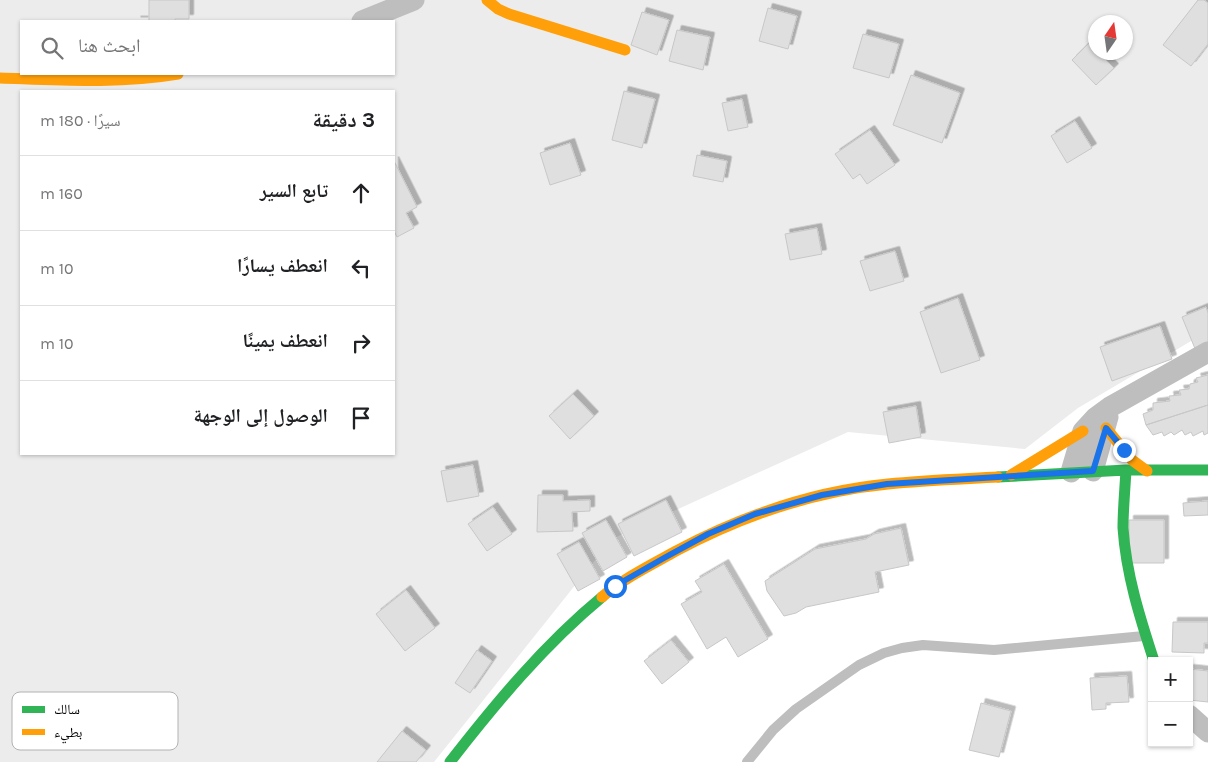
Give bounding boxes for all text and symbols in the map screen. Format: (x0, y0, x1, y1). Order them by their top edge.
north arrow (1088, 15, 1133, 60)
search box (20, 20, 395, 75)
icon: search (38, 34, 66, 62)
text: ابحث هنا (78, 35, 140, 57)
text: 3 دقيقة (313, 108, 375, 132)
text: سيرًا · 180 m (40, 111, 120, 130)
icon: ahead (347, 179, 375, 207)
text: تابع السير (260, 180, 328, 202)
text: 160 m (40, 184, 83, 203)
icon: left (347, 254, 375, 282)
text: انعطف يسارًا (237, 255, 328, 277)
text: 10 m (40, 259, 74, 278)
icon: right (347, 329, 375, 357)
text: انعطف يمينًا (243, 330, 328, 352)
text: 10 m (40, 334, 74, 353)
icon: arrive (347, 404, 375, 432)
text: الوصول إلى الوجهة (193, 405, 328, 427)
route end (1113, 439, 1136, 462)
route start (604, 575, 627, 598)
map controls (1148, 657, 1193, 747)
button: + (1148, 657, 1193, 702)
legend (12, 692, 178, 750)
text: سالك (54, 701, 80, 718)
button: − (1148, 702, 1193, 747)
text: بطيء (54, 724, 83, 744)

